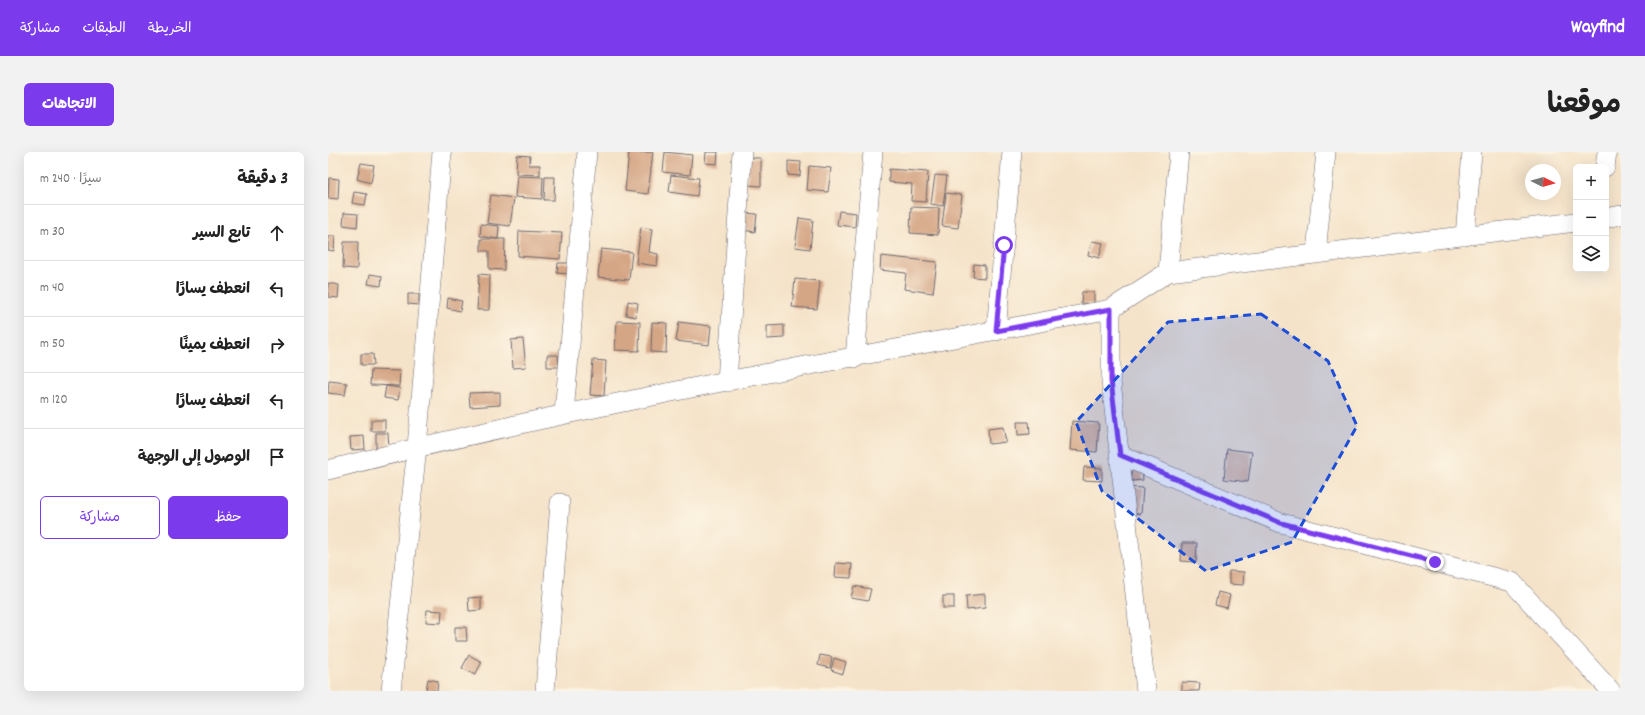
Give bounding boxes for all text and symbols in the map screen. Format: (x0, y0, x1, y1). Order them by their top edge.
text: Wayfind (1571, 15, 1625, 42)
text: مشاركة (20, 19, 60, 39)
text: الطبقات (82, 19, 126, 39)
text: الخريطة (148, 19, 191, 39)
button: الاتجاهات (24, 83, 114, 126)
text: موقعنا (1547, 87, 1621, 127)
north arrow (1525, 164, 1561, 200)
map controls (1573, 164, 1609, 272)
button: + (1573, 164, 1609, 200)
text: 3 دقيقة (237, 168, 288, 192)
text: سيرًا · 240 m (40, 170, 102, 189)
button: − (1573, 200, 1609, 236)
icon: ahead (266, 222, 288, 244)
text: 30 m (40, 223, 65, 242)
text: تابع السير (193, 223, 250, 245)
route start (995, 236, 1013, 254)
button: layers (1573, 236, 1609, 272)
icon: left (266, 278, 288, 300)
text: 40 m (40, 279, 64, 298)
text: انعطف يسارًا (176, 279, 250, 301)
icon: right (266, 334, 288, 356)
text: 50 m (40, 335, 65, 354)
text: انعطف يمينًا (180, 335, 250, 357)
icon: left (266, 390, 288, 412)
text: 120 m (40, 391, 68, 410)
text: انعطف يسارًا (176, 391, 250, 413)
icon: arrive (266, 446, 288, 468)
text: الوصول إلى الوجهة (138, 447, 250, 469)
button: مشاركة (40, 496, 160, 539)
button: حفظ (168, 496, 288, 539)
route end (1426, 553, 1444, 571)

